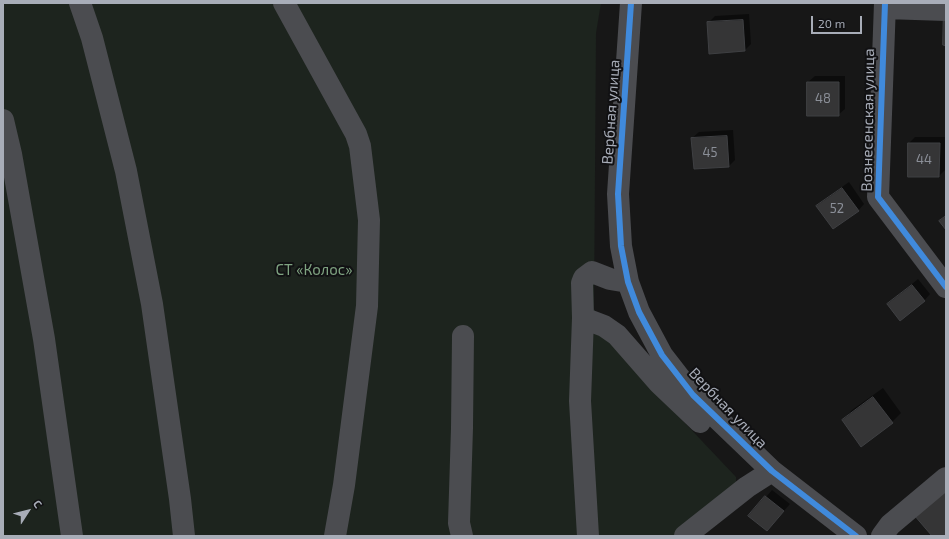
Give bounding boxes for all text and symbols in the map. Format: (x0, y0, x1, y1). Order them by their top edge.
scale bar (813, 8, 864, 34)
text: 20 m (818, 16, 845, 30)
street label: Вознесенская улица (858, 48, 878, 192)
street label: Вербная улица (598, 59, 624, 165)
house number: 48 (815, 91, 831, 107)
house number: 45 (703, 145, 717, 161)
house number: 44 (916, 152, 932, 168)
house number: 52 (830, 201, 844, 217)
park label: СТ «Колос» (276, 261, 352, 279)
street label: Вербная улица (685, 364, 771, 452)
north arrow (8, 491, 48, 531)
text: С (31, 497, 45, 510)

